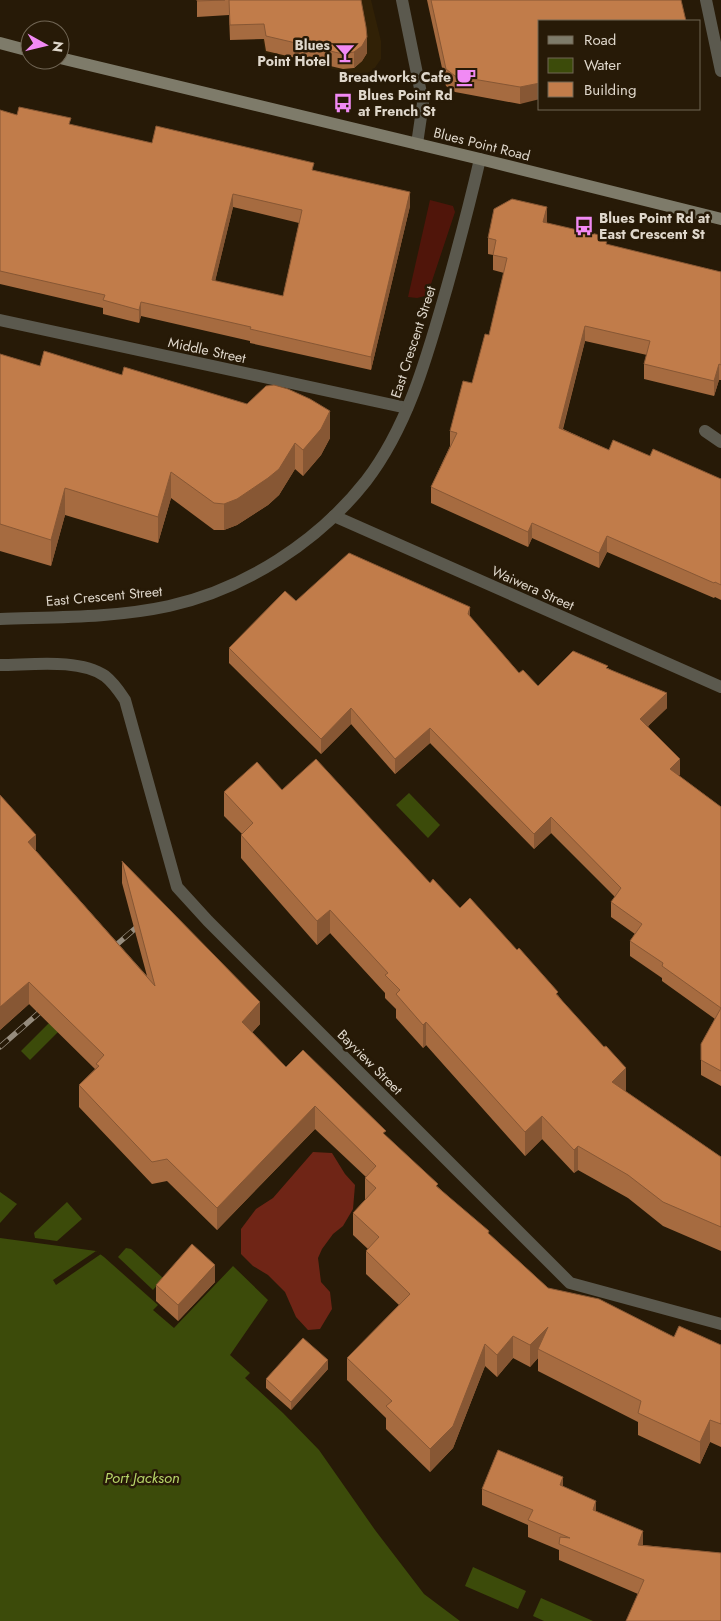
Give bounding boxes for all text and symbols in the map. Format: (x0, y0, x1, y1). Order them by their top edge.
north arrow (20, 20, 70, 70)
legend (538, 20, 701, 110)
text: Road (584, 29, 616, 51)
place label: Blues Point Hotel (257, 35, 331, 71)
text: N (47, 40, 69, 54)
bar icon: Blues Point Hotel (334, 42, 356, 64)
text: Water (584, 54, 622, 76)
cafe icon: Breadworks Cafe (455, 66, 477, 88)
place label: Breadworks Cafe (339, 67, 451, 87)
text: Building (584, 79, 636, 101)
place label: Blues Point Rd at French St (358, 85, 453, 121)
bus stop icon: Blues Point Rd at French St (332, 92, 354, 114)
street label: Blues Point Road (432, 122, 532, 166)
place label: Blues Point Rd at East Crescent St (599, 208, 710, 244)
bus stop icon: Blues Point Rd at East Crescent St (573, 215, 595, 237)
street label: East Crescent Street (385, 283, 441, 401)
street label: Middle Street (166, 332, 248, 368)
street label: Waiwera Street (489, 561, 578, 615)
street label: East Crescent Street (45, 581, 164, 611)
street label: Bayview Street (333, 1025, 408, 1100)
water label: Port Jackson (104, 1467, 180, 1489)

